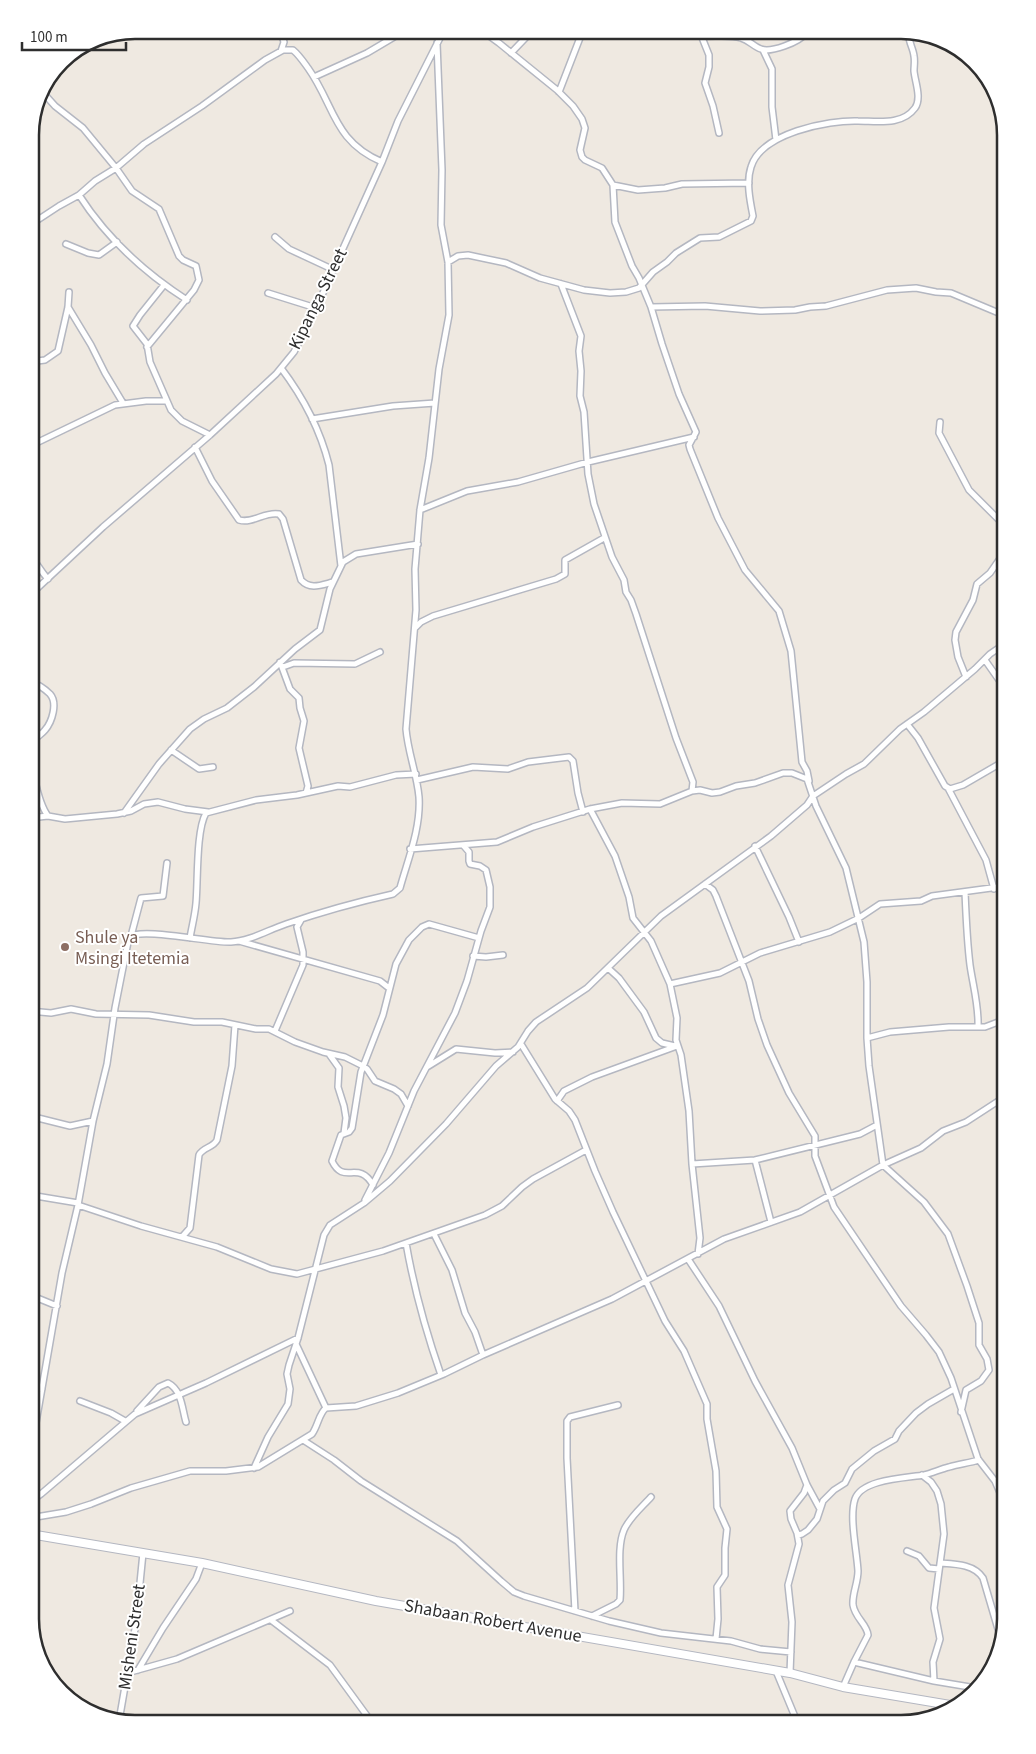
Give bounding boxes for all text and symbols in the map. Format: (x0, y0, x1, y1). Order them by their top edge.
scale bar (22, 20, 126, 52)
text: 100 m (30, 27, 68, 48)
street label: Kipanga Street (283, 244, 353, 354)
place label: Shule ya Msingi Itetemia (75, 925, 190, 971)
marker: Shule ya Msingi Itetemia (59, 941, 71, 953)
street label: Misheni Street (112, 1582, 152, 1692)
street label: Shabaan Robert Avenue (402, 1593, 584, 1649)

